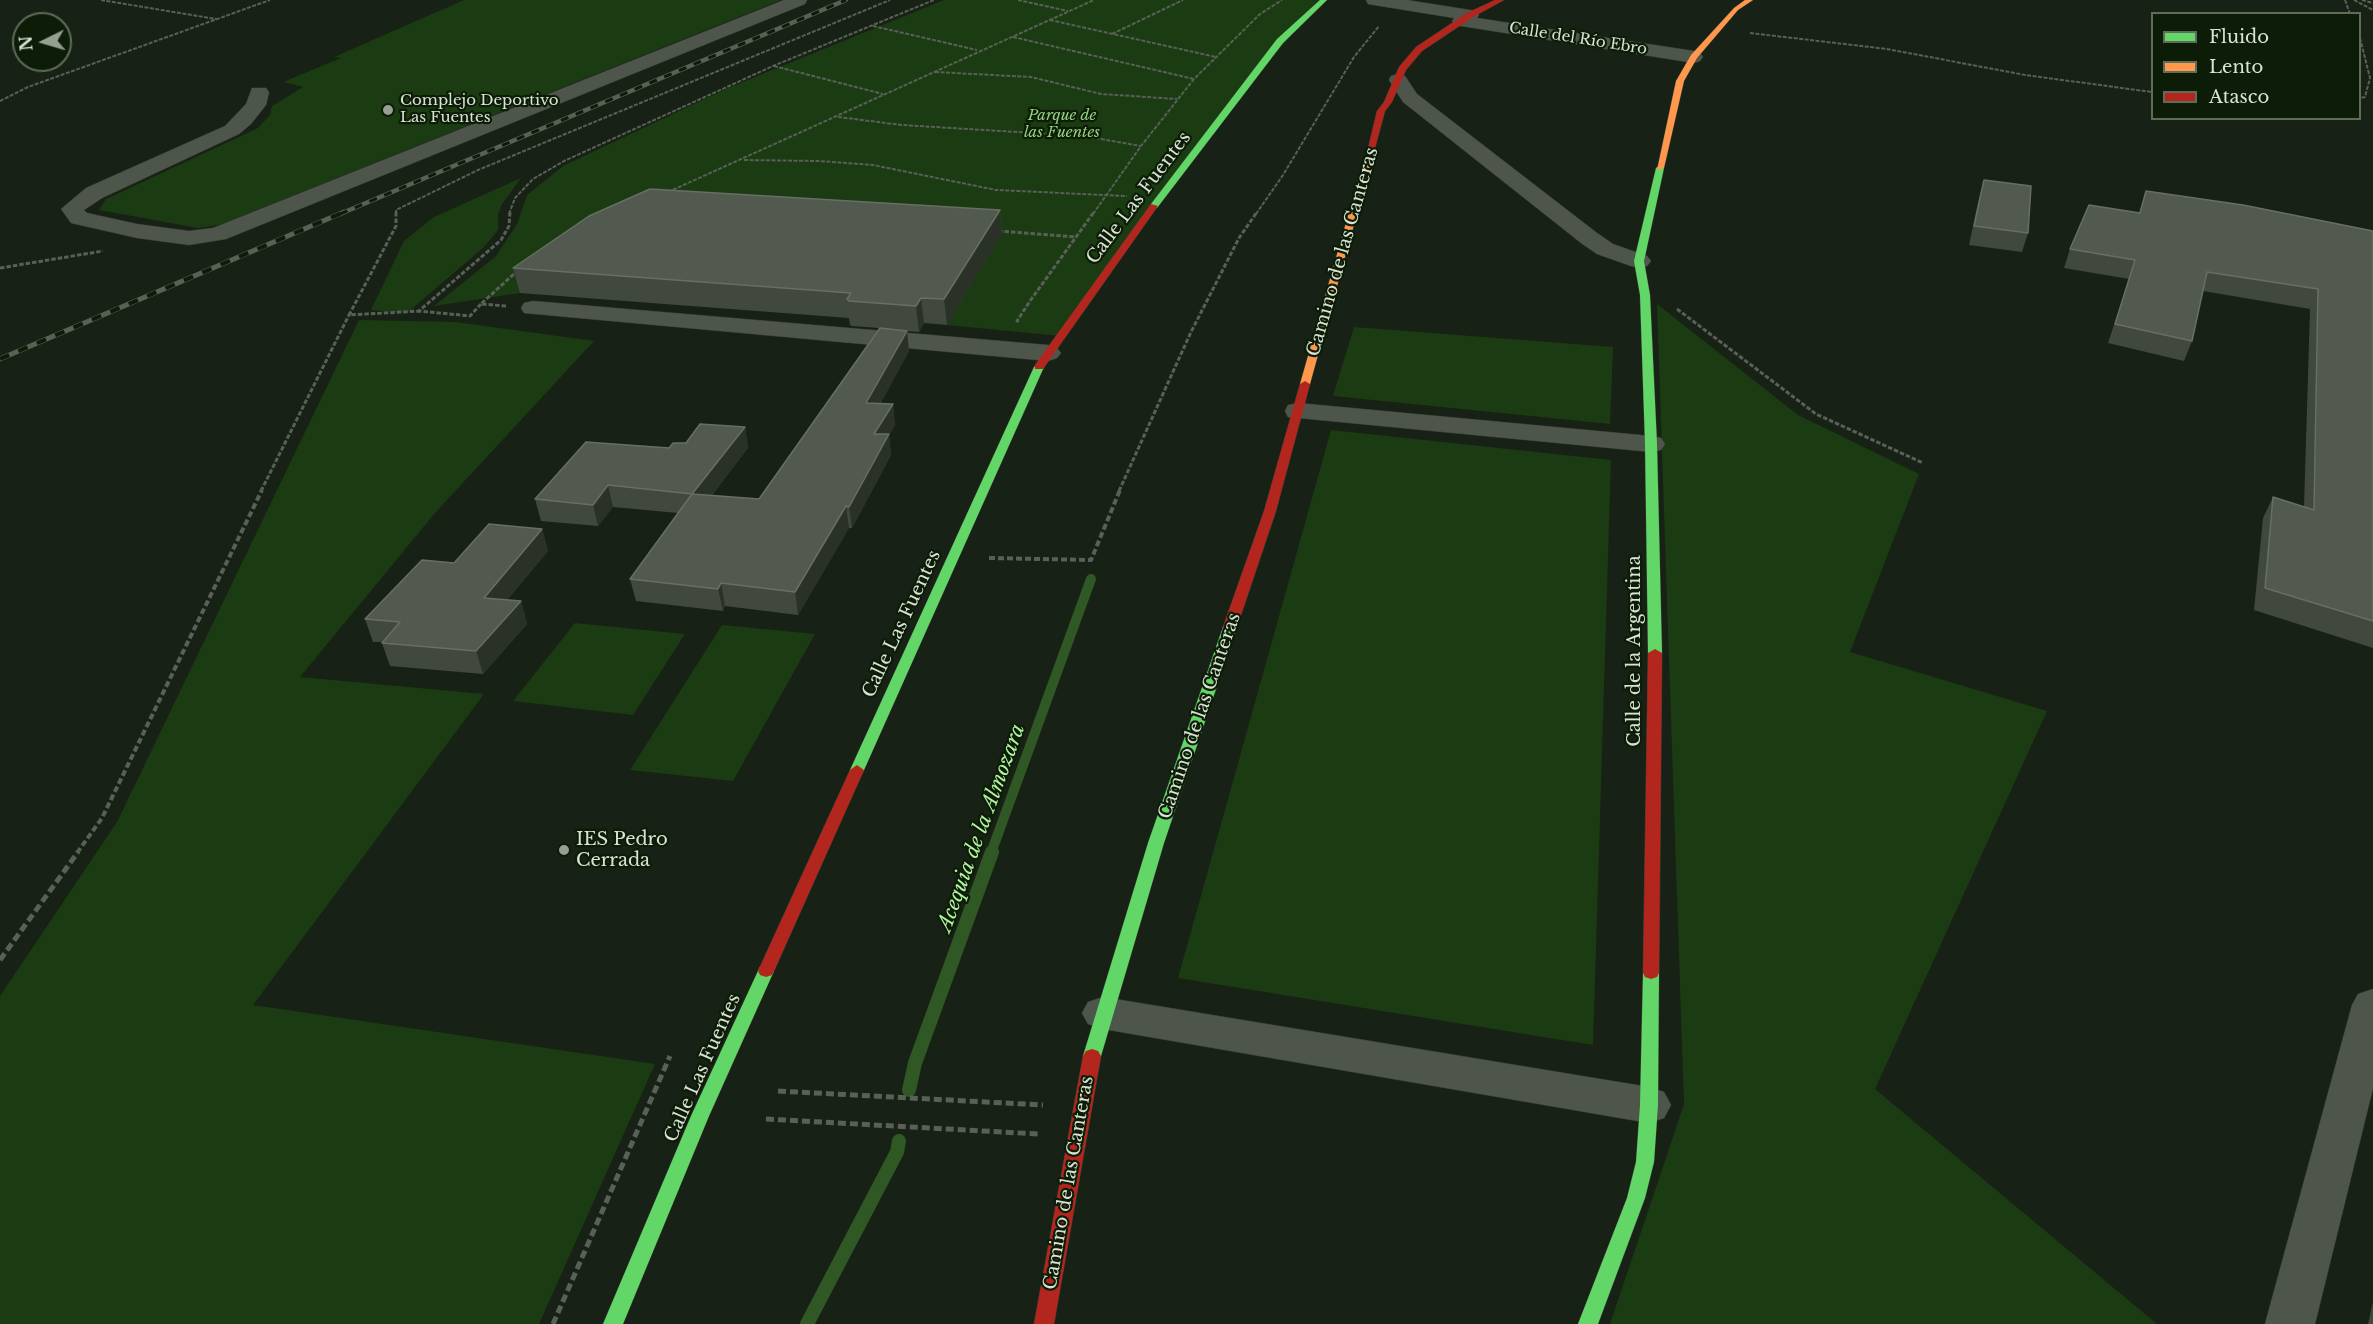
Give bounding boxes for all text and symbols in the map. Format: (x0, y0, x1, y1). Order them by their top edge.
north arrow (12, 12, 72, 72)
legend (2151, 12, 2361, 120)
street label: Calle del Río Ebro (1508, 19, 1648, 59)
text: Fluido (2209, 26, 2269, 48)
text: N (15, 35, 37, 52)
text: Lento (2209, 56, 2263, 78)
text: Atasco (2209, 86, 2269, 108)
place label: Complejo Deportivo Las Fuentes (400, 92, 559, 127)
marker: Complejo Deportivo Las Fuentes (381, 103, 395, 117)
park label: Parque de las Fuentes (1024, 107, 1100, 142)
street label: Calle Las Fuentes (1082, 128, 1196, 268)
street label: Camino de las Canteras (1303, 145, 1383, 359)
street label: Calle Las Fuentes (858, 547, 946, 701)
street label: Calle de la Argentina (1624, 555, 1646, 747)
street label: Camino de las Canteras (1155, 610, 1245, 822)
water label: Acequia de la Almozara (933, 721, 1031, 935)
place label: IES Pedro Cerrada (576, 829, 668, 872)
marker: IES Pedro Cerrada (557, 843, 571, 857)
street label: Calle Las Fuentes (661, 990, 745, 1146)
street label: Camino de las Canteras (1040, 1074, 1098, 1292)

